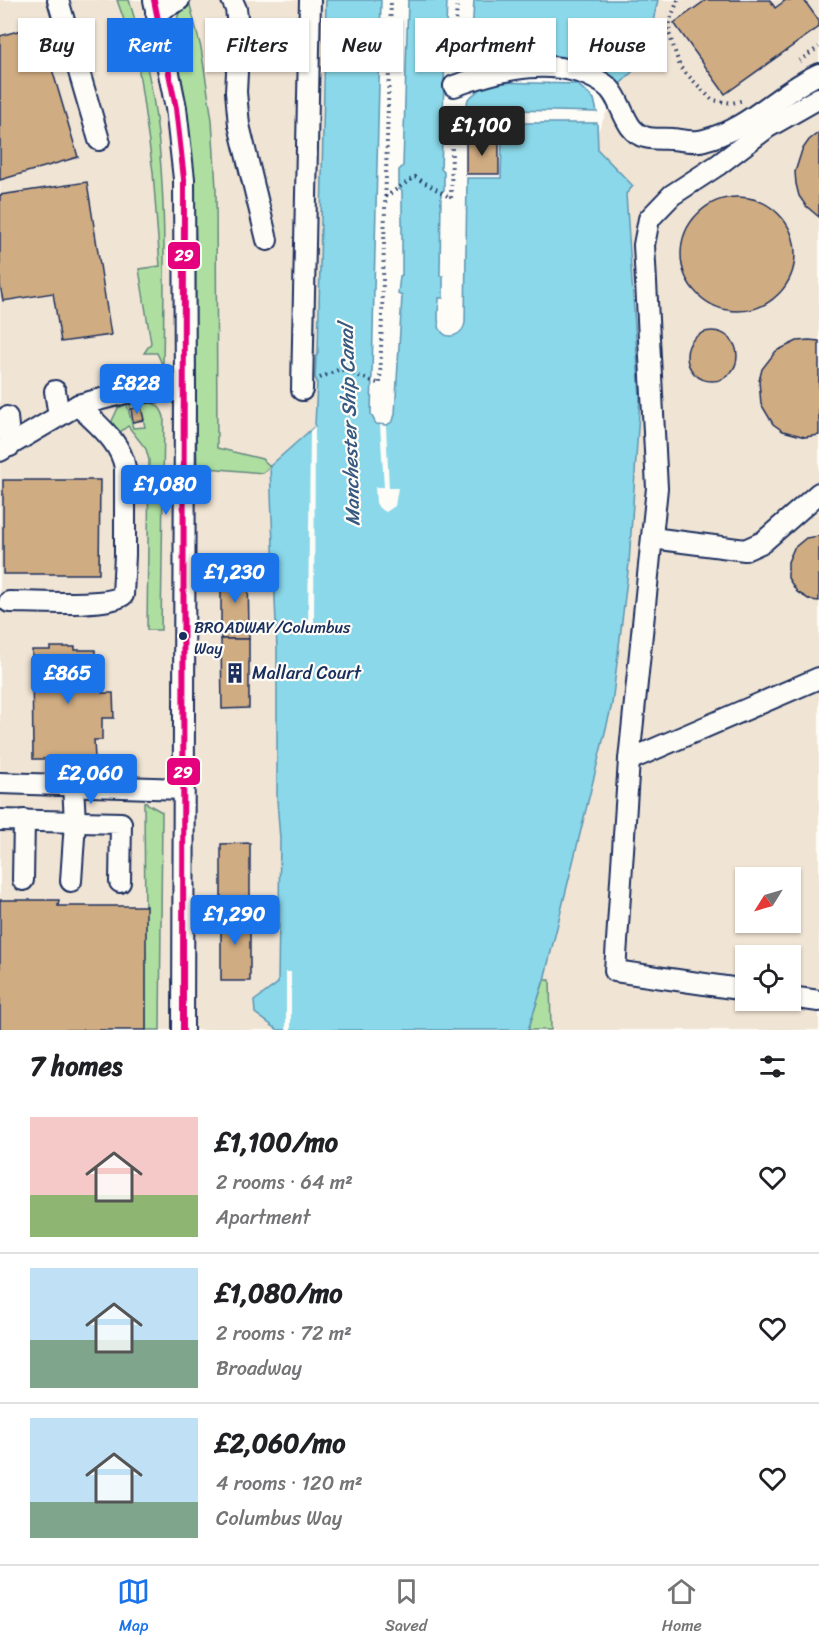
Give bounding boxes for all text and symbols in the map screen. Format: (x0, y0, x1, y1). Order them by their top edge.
chip: Buy (18, 18, 95, 72)
chip: Rent (107, 18, 193, 72)
chip: Filters (205, 18, 309, 72)
chip: New (321, 18, 403, 72)
chip: Apartment (415, 18, 556, 72)
chip: House (568, 18, 667, 72)
pin: £1,100 (433, 106, 531, 157)
text: £1,100 (453, 108, 511, 143)
line badge: 29 (167, 241, 201, 270)
text: 29 (173, 241, 194, 270)
water label: Manchester Ship Canal (328, 319, 371, 527)
pin: £828 (101, 364, 173, 415)
text: £828 (114, 366, 160, 401)
pin: £1,080 (117, 465, 215, 516)
text: £1,080 (135, 467, 197, 502)
pin: £1,230 (186, 553, 284, 604)
text: £1,230 (205, 555, 265, 590)
place label: BROADWAY/Columbus Way (194, 613, 351, 663)
marker: BROADWAY/Columbus Way (177, 630, 189, 642)
pin: £865 (32, 654, 104, 705)
text: £865 (45, 656, 91, 691)
place label: Mallard Court (252, 657, 362, 689)
building icon: Mallard Court (223, 661, 247, 685)
pin: £2,060 (42, 754, 140, 805)
text: £2,060 (59, 756, 123, 791)
line badge: 29 (166, 757, 201, 786)
text: 29 (172, 758, 193, 787)
north arrow (735, 867, 801, 933)
map controls (735, 867, 801, 1011)
pin: £1,290 (186, 895, 284, 946)
text: £1,290 (204, 897, 266, 932)
button: locate (735, 945, 801, 1011)
text: 7 homes (30, 1043, 122, 1089)
icon: filters (756, 1050, 789, 1083)
text: £1,100/mo (216, 1119, 338, 1165)
icon: home (78, 1141, 150, 1213)
icon: heart (756, 1161, 789, 1194)
text: 2 rooms · 64 m² (216, 1165, 353, 1200)
text: Apartment (216, 1200, 310, 1235)
text: £1,080/mo (216, 1270, 343, 1316)
icon: home (78, 1292, 150, 1364)
icon: heart (756, 1312, 789, 1345)
text: 2 rooms · 72 m² (216, 1316, 352, 1351)
text: Broadway (216, 1351, 302, 1386)
text: £2,060/mo (216, 1420, 345, 1466)
icon: home (78, 1442, 150, 1514)
icon: heart (756, 1462, 789, 1495)
text: 4 rooms · 120 m² (216, 1466, 363, 1501)
text: Columbus Way (216, 1501, 342, 1536)
tab: Map (117, 1575, 150, 1640)
tab: Saved (385, 1575, 427, 1640)
tab: Home (662, 1575, 702, 1640)

